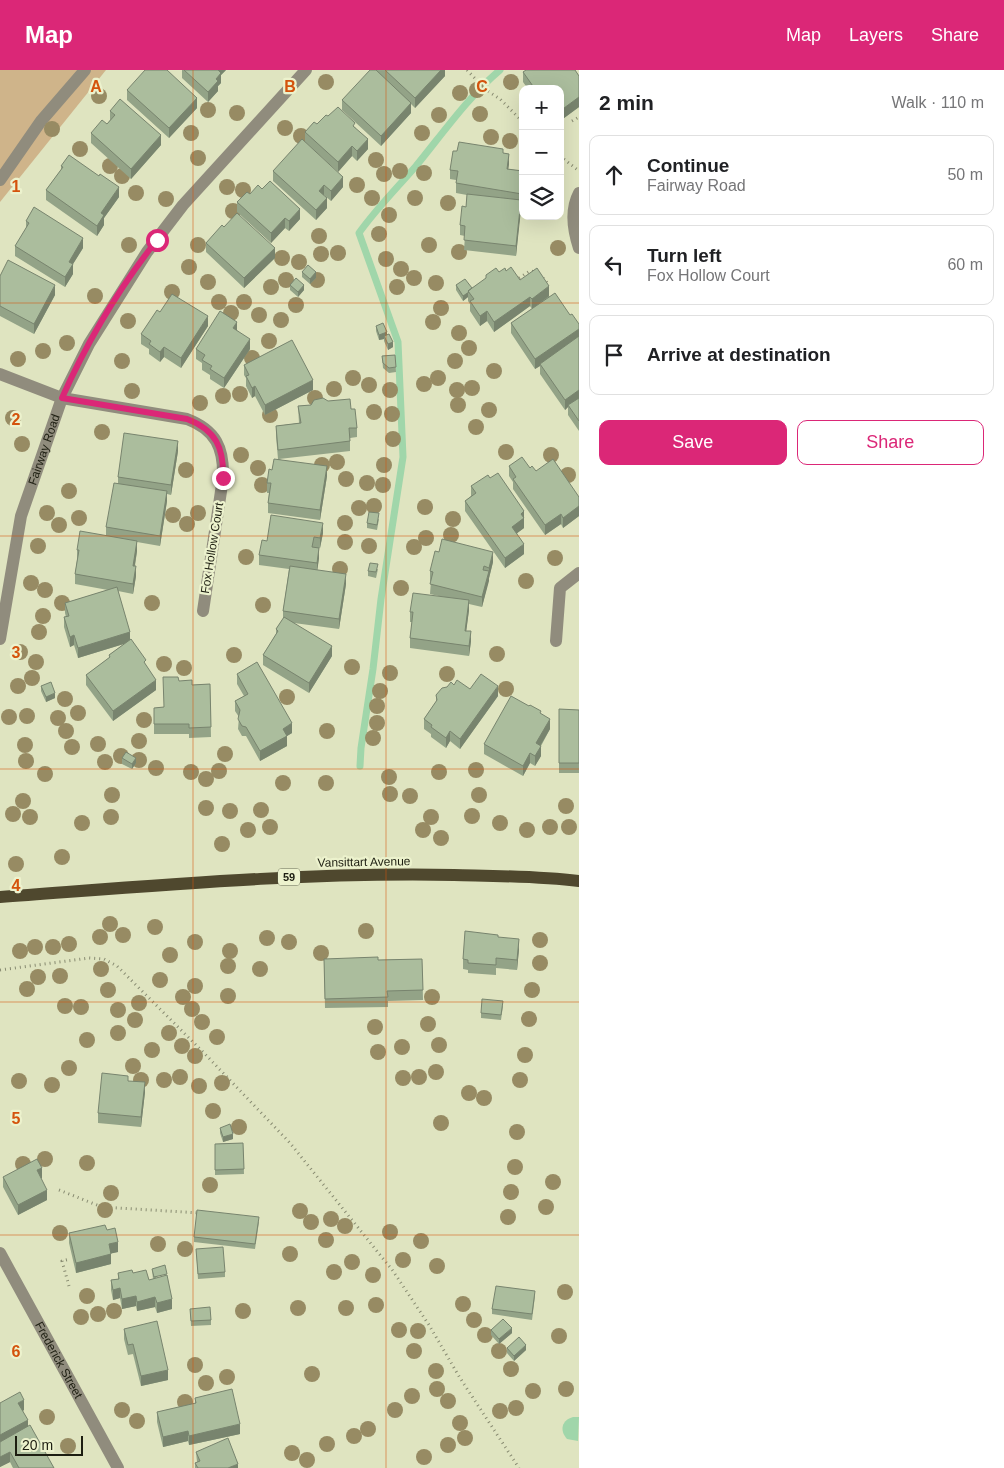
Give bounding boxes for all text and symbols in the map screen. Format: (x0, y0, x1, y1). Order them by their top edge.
text: Map (25, 21, 73, 48)
text: Map (786, 25, 821, 45)
text: Layers (849, 25, 903, 45)
text: Share (931, 25, 979, 45)
text: A (90, 78, 102, 95)
text: B (284, 78, 296, 95)
text: C (476, 78, 488, 95)
map controls (519, 85, 564, 220)
button: + (519, 85, 564, 130)
text: 2 min (599, 91, 654, 114)
text: Walk · 110 m (892, 94, 984, 111)
button: − (519, 130, 564, 175)
text: Continue (647, 155, 729, 176)
icon: ahead (600, 161, 628, 189)
text: 50 m (947, 166, 983, 183)
button: layers (519, 175, 564, 220)
text: Fairway Road (647, 177, 746, 194)
text: 1 (12, 178, 21, 195)
route start (146, 229, 169, 252)
text: Turn left (647, 245, 722, 266)
icon: left (600, 251, 628, 279)
text: 60 m (947, 256, 983, 273)
text: Fox Hollow Court (647, 267, 770, 284)
icon: arrive (600, 341, 628, 369)
text: Arrive at destination (647, 344, 831, 365)
text: 2 (12, 411, 21, 428)
street label: Fairway Road (25, 412, 63, 487)
button: Save (599, 420, 787, 465)
button: Share (797, 420, 984, 465)
route end (212, 467, 235, 490)
street label: Fox Hollow Court (198, 501, 226, 595)
text: 3 (12, 644, 21, 661)
street label: Vansittart Avenue (317, 854, 411, 870)
road number: 59 (278, 869, 300, 886)
text: 4 (12, 877, 21, 894)
text: 5 (12, 1110, 21, 1127)
street label: Frederick Street (32, 1319, 86, 1401)
text: 6 (12, 1343, 21, 1360)
scale bar (15, 1433, 82, 1456)
text: 20 m (22, 1437, 53, 1453)

